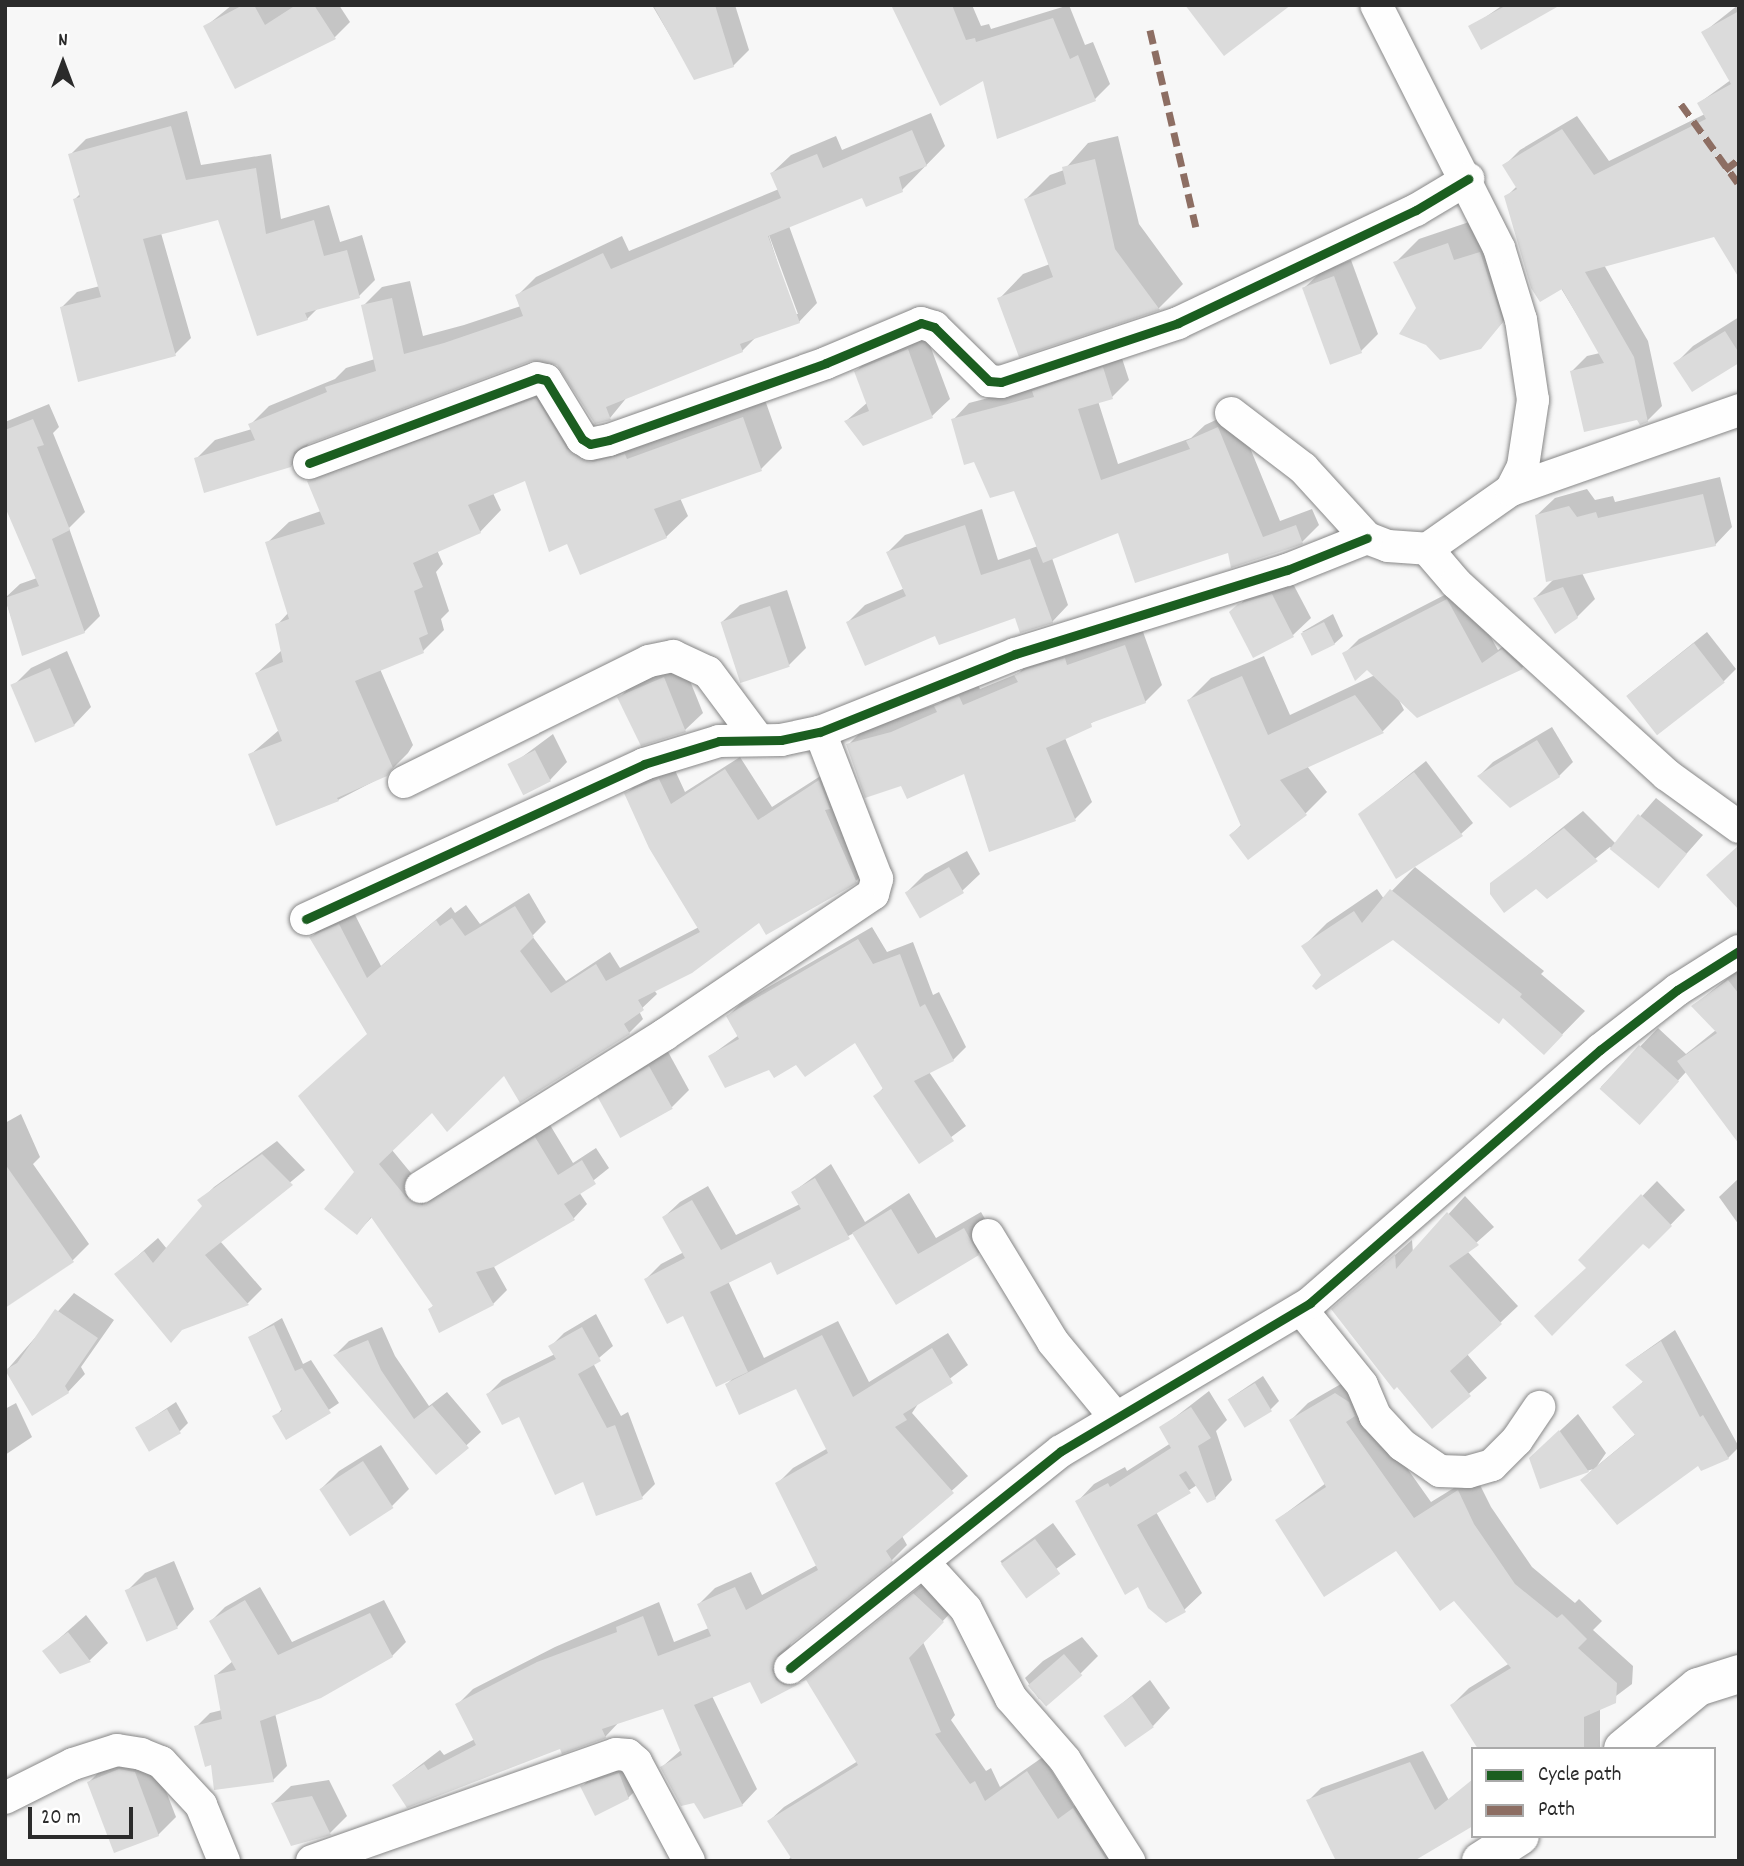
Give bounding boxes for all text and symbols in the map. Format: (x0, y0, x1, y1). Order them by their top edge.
north arrow (28, 28, 98, 98)
text: N (58, 28, 68, 55)
legend (1471, 1747, 1716, 1838)
text: Cycle path (1538, 1761, 1621, 1791)
scale bar (32, 1792, 136, 1836)
text: Path (1538, 1796, 1575, 1826)
text: 20 m (41, 1804, 81, 1834)

